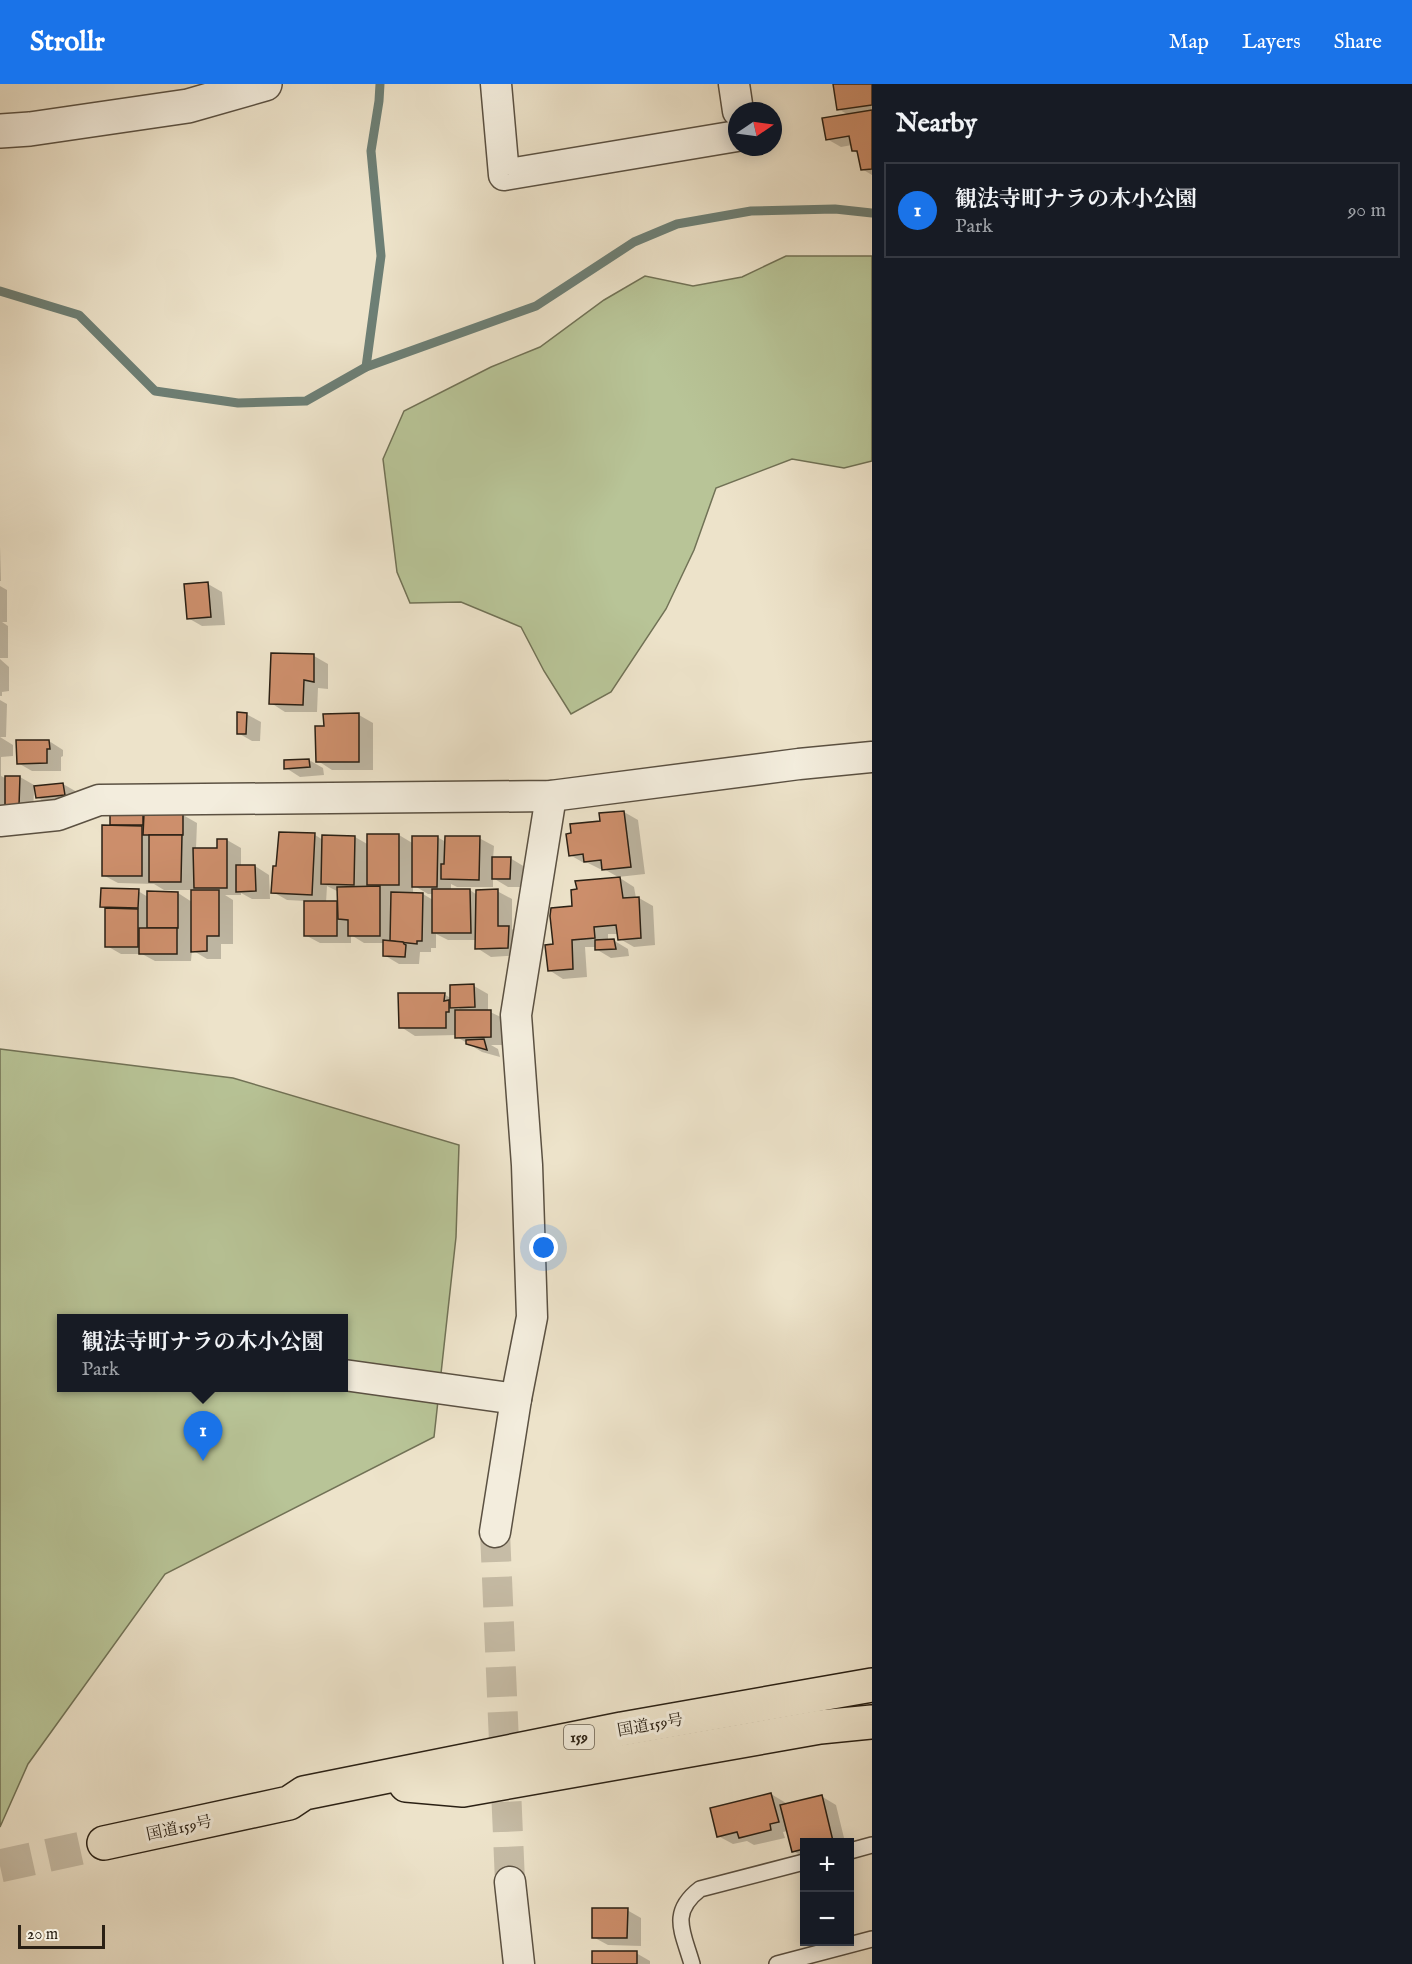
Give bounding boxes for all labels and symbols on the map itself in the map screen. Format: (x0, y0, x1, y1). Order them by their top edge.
north arrow (728, 102, 782, 156)
your location (529, 1233, 558, 1262)
pin: 1 (184, 1412, 222, 1461)
street label: 国道159号 (616, 1710, 685, 1742)
road number: 159 (564, 1725, 594, 1749)
street label: 国道159号 (145, 1812, 214, 1846)
scale bar (18, 1922, 105, 1950)

